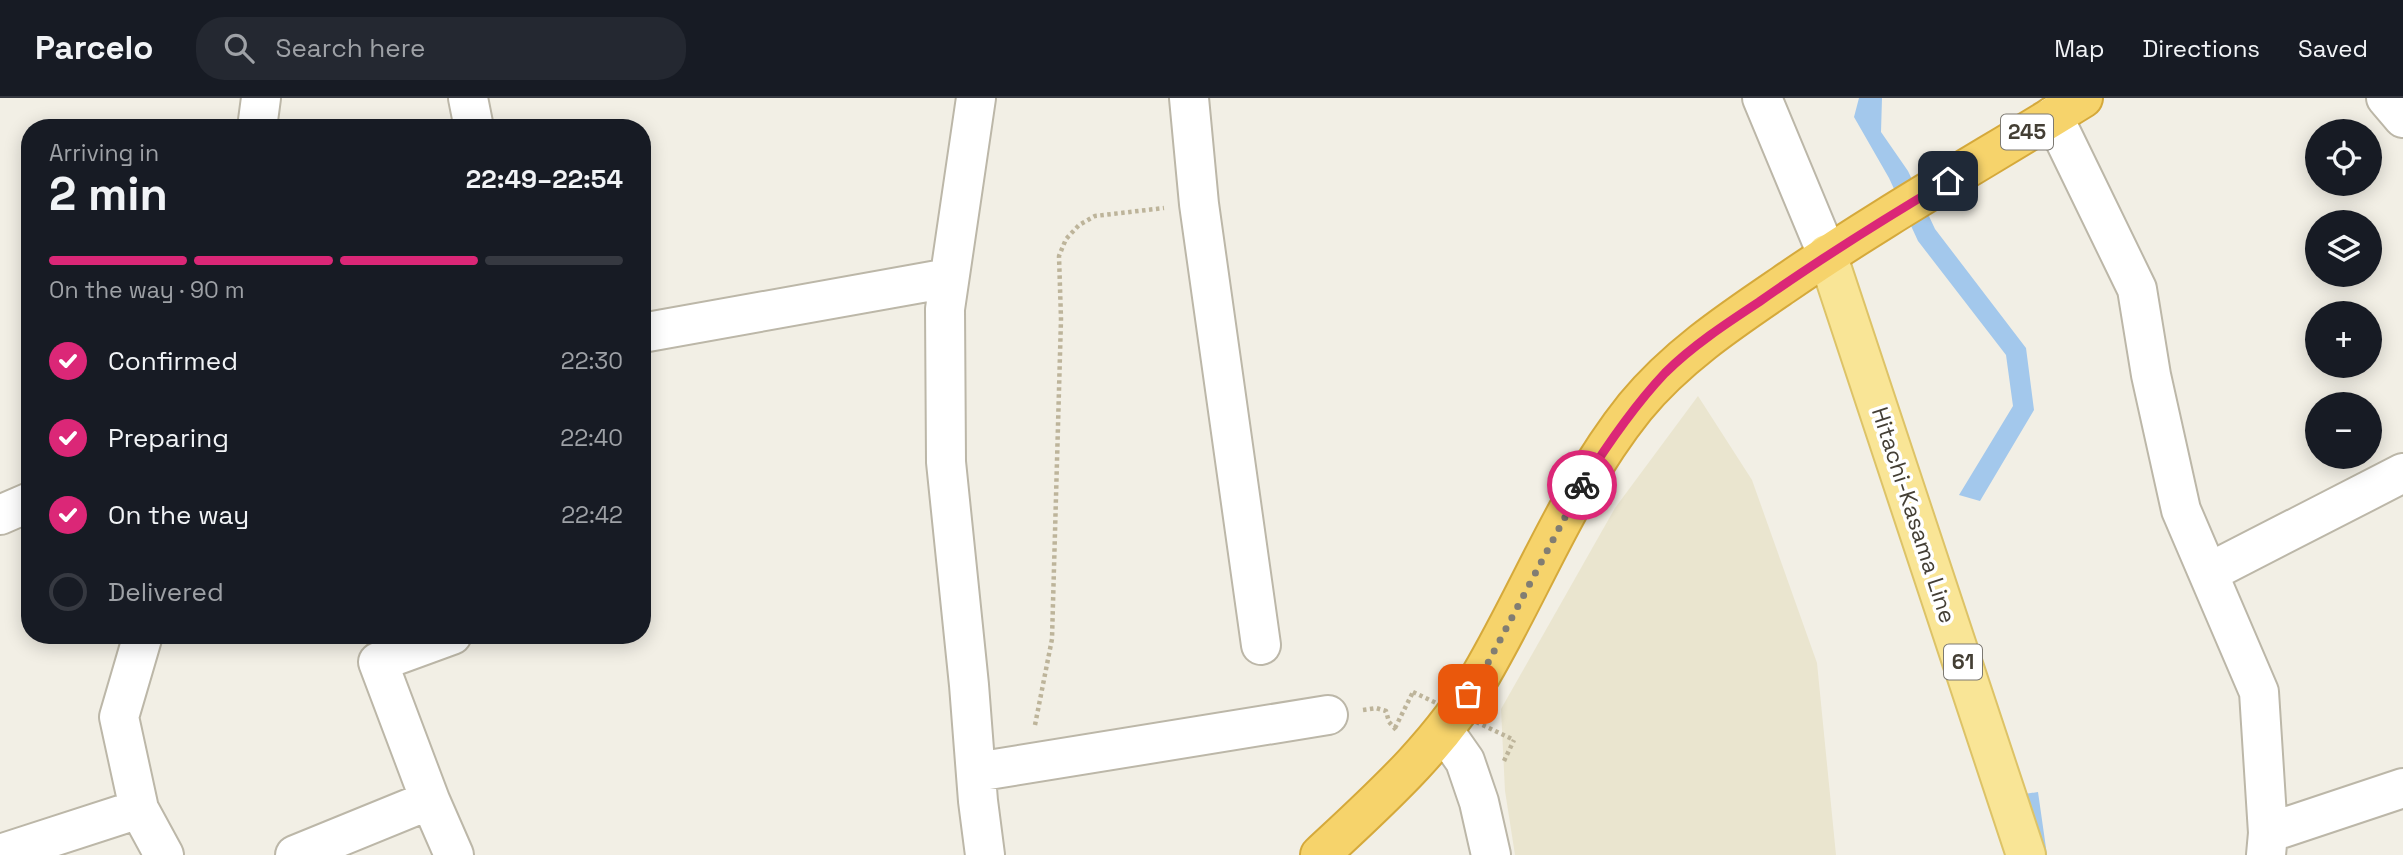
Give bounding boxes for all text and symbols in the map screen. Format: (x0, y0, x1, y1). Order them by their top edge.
search box (196, 17, 686, 80)
text: Parcelo (35, 27, 154, 69)
icon: search (220, 29, 258, 67)
text: Search here (276, 31, 425, 65)
text: Map (2054, 33, 2104, 64)
text: Directions (2142, 33, 2260, 64)
text: Saved (2298, 33, 2368, 64)
road number: 245 (2001, 114, 2053, 150)
map controls (2305, 119, 2382, 469)
button: locate (2305, 119, 2382, 196)
text: Arriving in (49, 138, 159, 168)
pin (1918, 151, 1978, 211)
text: 22:49–22:54 (466, 162, 623, 196)
icon: home (1929, 162, 1967, 200)
text: 2 min (49, 165, 168, 223)
button: layers (2305, 210, 2382, 287)
text: On the way · 90 m (49, 275, 244, 305)
button: + (2305, 301, 2382, 378)
icon: check (49, 342, 87, 380)
text: Confirmed (108, 344, 238, 378)
text: 22:30 (561, 346, 623, 376)
button: − (2305, 392, 2382, 469)
street label: Hitachi-Kasama Line (1865, 403, 1963, 627)
icon: check (49, 419, 87, 457)
text: Preparing (108, 421, 229, 455)
text: 22:40 (560, 423, 623, 453)
courier (1547, 450, 1617, 520)
icon: bike (1563, 466, 1601, 504)
icon: check (49, 496, 87, 534)
text: On the way (108, 498, 249, 532)
text: 22:42 (561, 500, 623, 530)
text: Delivered (108, 575, 224, 609)
road number: 61 (1944, 644, 1982, 680)
pin (1438, 664, 1498, 724)
icon: bag (1449, 675, 1487, 713)

